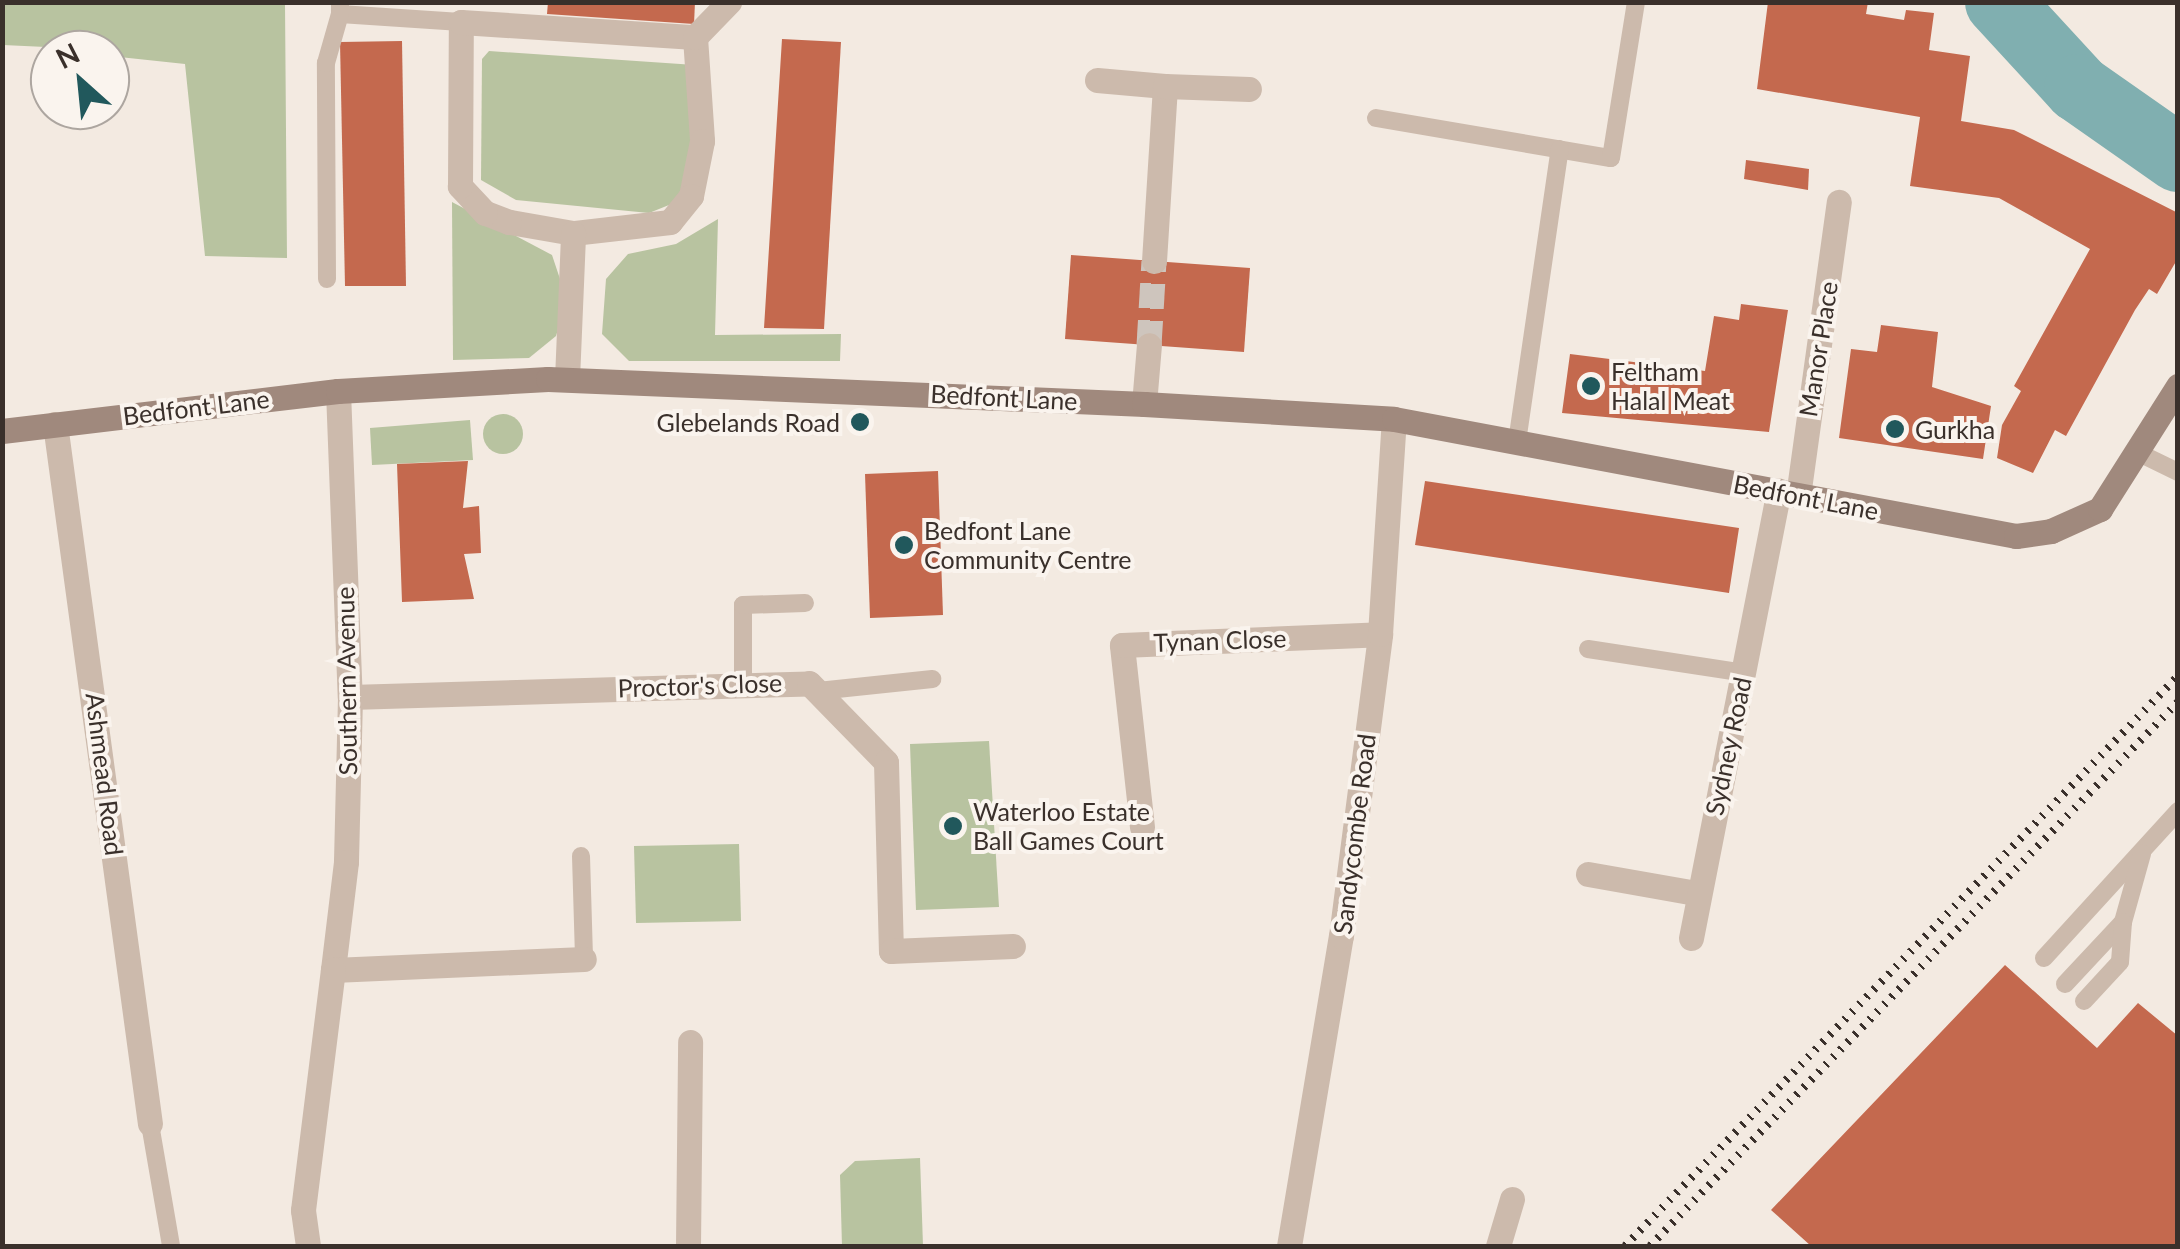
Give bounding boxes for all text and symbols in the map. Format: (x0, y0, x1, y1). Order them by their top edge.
north arrow (30, 30, 130, 130)
text: N (50, 35, 85, 75)
street label: Manor Place (1792, 279, 1844, 419)
place label: Feltham Halal Meat (1611, 357, 1730, 416)
marker: Feltham Halal Meat (1580, 375, 1602, 397)
street label: Bedfont Lane (930, 378, 1078, 416)
street label: Bedfont Lane (121, 383, 271, 431)
place label: Glebelands Road (657, 407, 840, 437)
marker: Glebelands Road (849, 411, 871, 433)
place label: Gurkha (1915, 414, 1995, 444)
marker: Gurkha (1884, 418, 1906, 440)
street label: Bedfont Lane (1731, 468, 1881, 526)
place label: Bedfont Lane Community Centre (924, 516, 1132, 575)
marker: Bedfont Lane Community Centre (893, 534, 915, 556)
street label: Southern Avenue (329, 586, 363, 776)
street label: Tynan Close (1153, 623, 1287, 657)
street label: Proctor's Close (617, 667, 783, 703)
street label: Sydney Road (1699, 674, 1757, 818)
street label: Ashmead Road (80, 691, 130, 857)
street label: Sandycombe Road (1327, 732, 1381, 936)
place label: Waterloo Estate Ball Games Court (973, 797, 1164, 856)
marker: Waterloo Estate Ball Games Court (942, 815, 964, 837)

